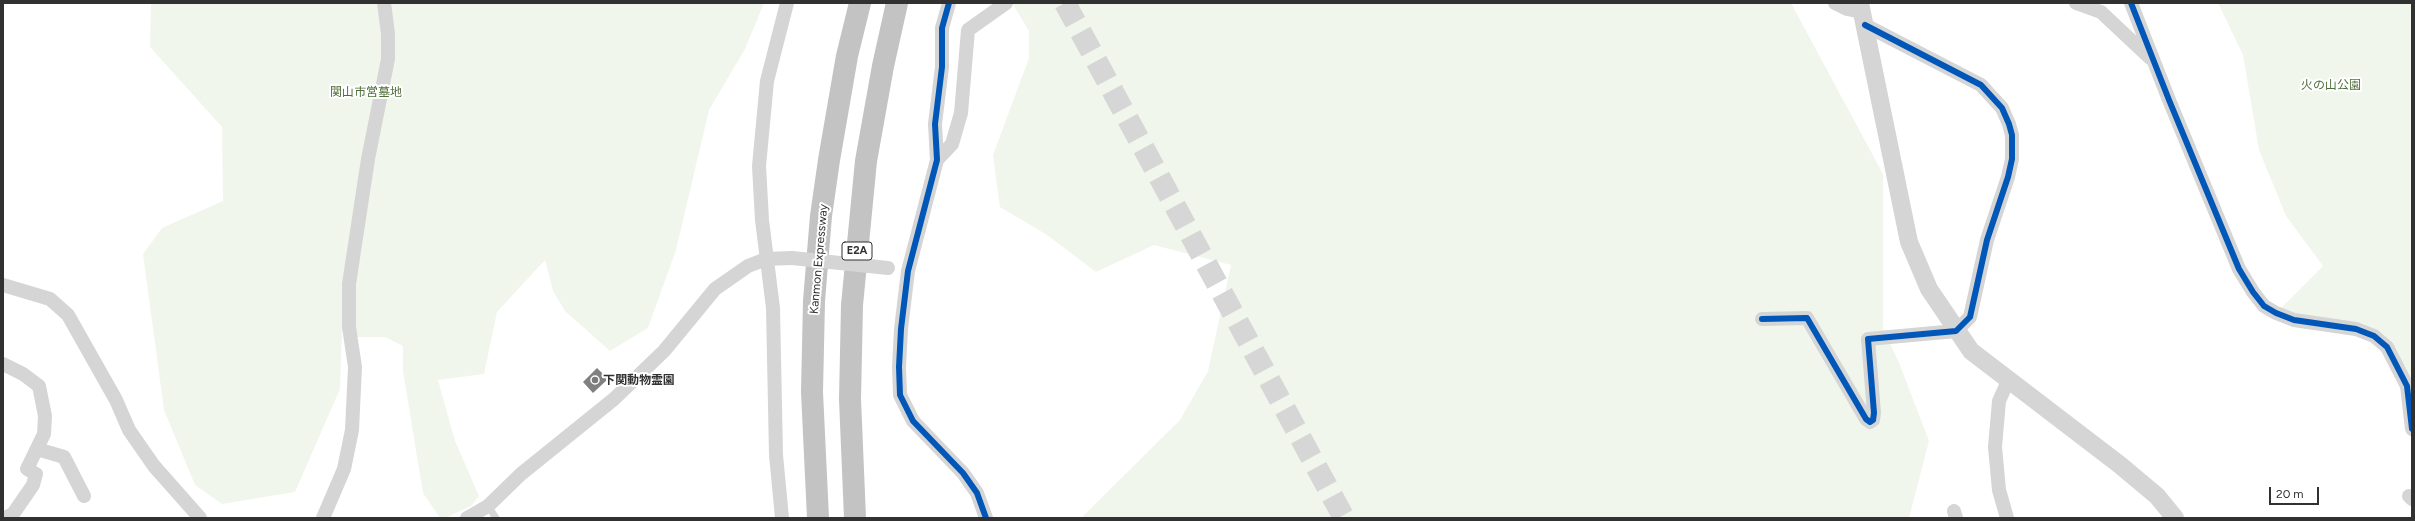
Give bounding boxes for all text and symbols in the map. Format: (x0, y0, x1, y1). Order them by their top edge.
park label: 火の山公園 (2301, 78, 2361, 92)
park label: 関山市営墓地 (330, 85, 402, 99)
street label: Kanmon Expressway (807, 204, 831, 314)
road number: E2A (842, 242, 872, 260)
place label: 下関動物霊園 (603, 373, 675, 387)
marker: 下関動物霊園 (590, 375, 600, 385)
scale bar (2271, 479, 2321, 505)
text: 20 m (2276, 487, 2304, 501)

